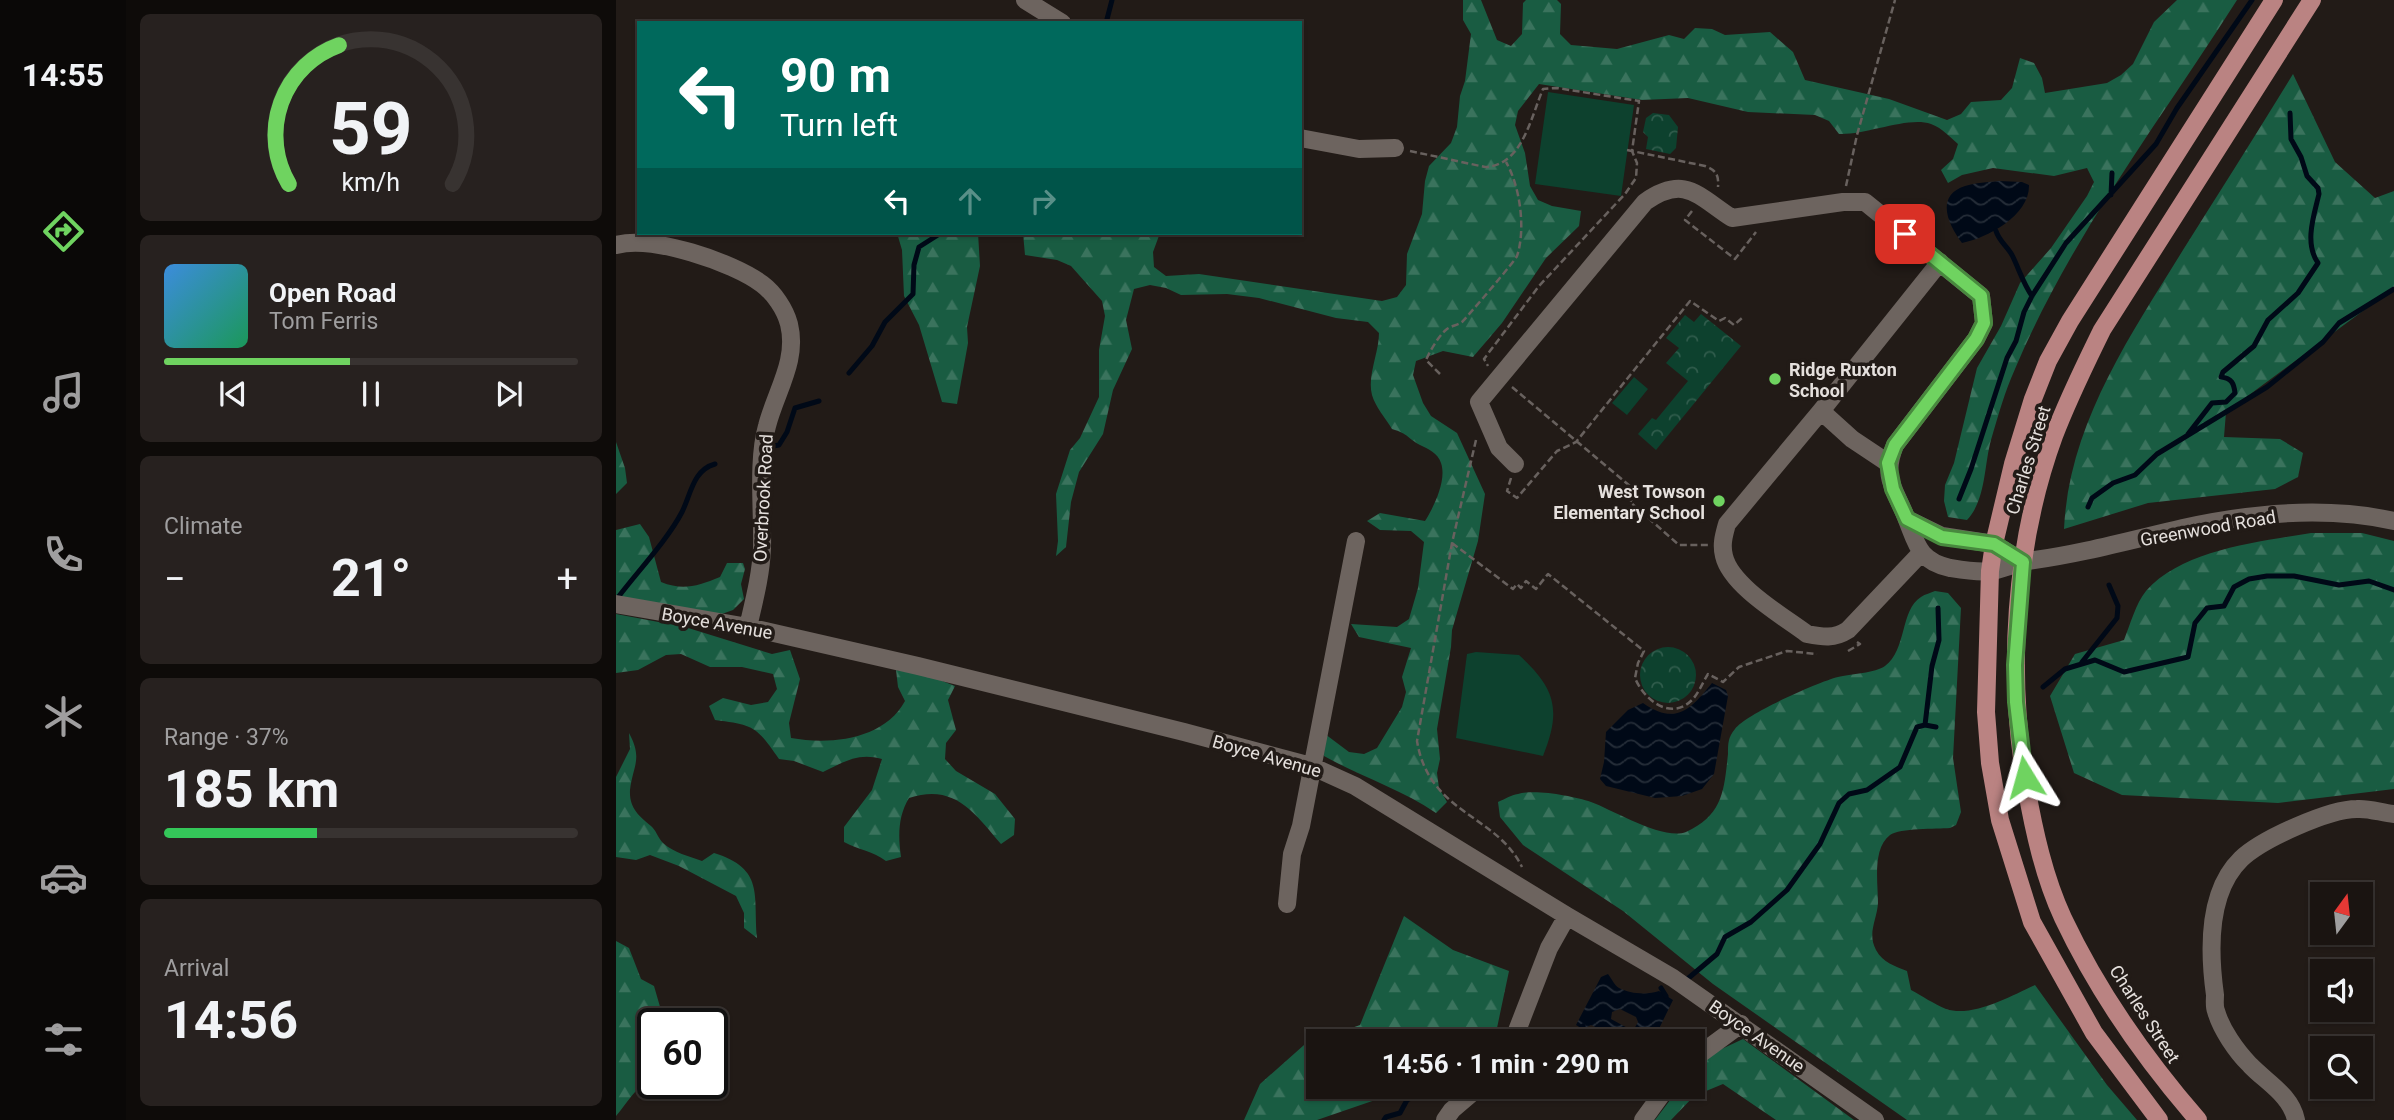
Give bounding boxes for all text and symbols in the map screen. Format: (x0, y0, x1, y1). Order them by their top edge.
text: 90 m (780, 47, 891, 104)
icon: left (665, 49, 756, 140)
text: 14:55 (22, 56, 104, 94)
text: 59 (329, 86, 413, 172)
text: Turn left (780, 106, 898, 144)
text: km/h (342, 167, 400, 196)
icon: left (878, 182, 916, 220)
icon: ahead (951, 182, 989, 220)
icon: right (1024, 182, 1062, 220)
pin (1875, 204, 1935, 264)
icon: directions (39, 207, 88, 256)
icon: arrive (1886, 215, 1924, 253)
text: Open Road (269, 278, 397, 308)
text: Tom Ferris (269, 308, 378, 335)
place label: Ridge Ruxton School (1789, 359, 1897, 401)
icon: music (39, 368, 88, 417)
marker: Ridge Ruxton School (1767, 371, 1783, 387)
icon: previous (214, 375, 252, 413)
icon: pause (352, 375, 390, 413)
icon: next (490, 375, 528, 413)
street label: Charles Street (2001, 403, 2055, 517)
street label: Overbrook Road (749, 433, 777, 563)
place label: West Towson Elementary School (1553, 481, 1705, 523)
marker: West Towson Elementary School (1711, 493, 1727, 509)
street label: Greenwood Road (2139, 506, 2277, 550)
text: Climate (164, 513, 243, 540)
icon: phone (39, 530, 88, 579)
text: 21° (331, 548, 411, 609)
text: − (164, 557, 186, 601)
text: + (556, 557, 578, 601)
street label: Boyce Avenue (660, 603, 774, 643)
icon: climate (39, 692, 88, 741)
text: Range · 37% (164, 724, 289, 751)
street label: Boyce Avenue (1210, 730, 1324, 782)
position arrow (1988, 740, 2062, 814)
text: 185 km (164, 759, 339, 820)
icon: car (39, 853, 88, 902)
north arrow (2310, 882, 2373, 945)
map controls (2310, 882, 2373, 1099)
text: Arrival (164, 955, 229, 982)
button: sound (2310, 959, 2373, 1022)
street label: Charles Street (2106, 961, 2185, 1067)
text: 14:56 (164, 990, 298, 1051)
street label: Boyce Avenue (1705, 995, 1809, 1077)
speed limit sign: 60 (637, 1008, 728, 1099)
icon: filters (39, 1015, 88, 1064)
button: search (2310, 1036, 2373, 1099)
text: 14:56 · 1 min · 290 m (1382, 1049, 1629, 1079)

